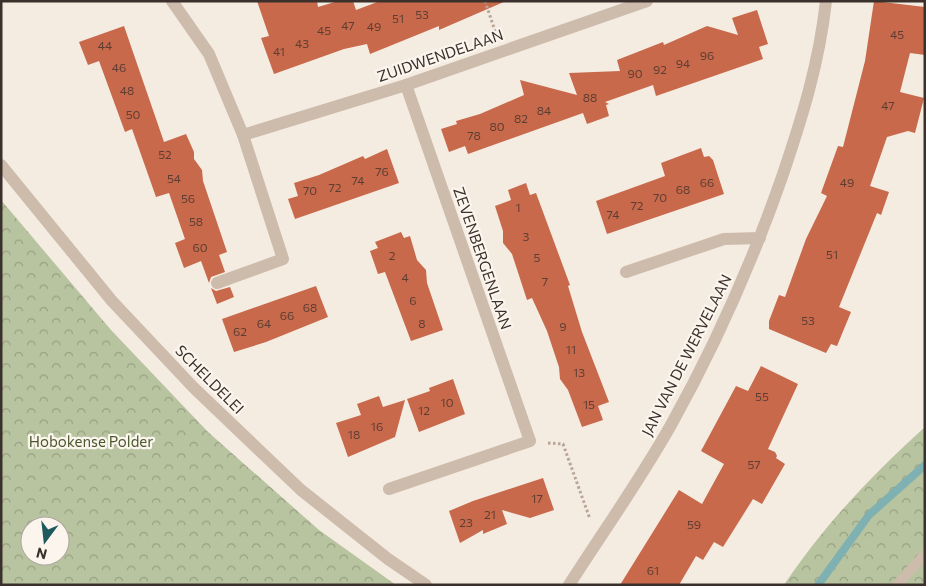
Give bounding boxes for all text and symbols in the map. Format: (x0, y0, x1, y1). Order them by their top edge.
house number: 53 (415, 7, 429, 21)
house number: 51 (392, 11, 404, 25)
house number: 47 (341, 18, 355, 32)
house number: 49 (367, 19, 381, 33)
house number: 45 (317, 23, 331, 37)
street label: ZUIDWENDELAAN (375, 25, 505, 85)
house number: 45 (890, 27, 904, 41)
house number: 43 (295, 36, 309, 50)
house number: 44 (98, 38, 112, 52)
house number: 41 (273, 44, 285, 58)
house number: 96 (700, 48, 714, 62)
house number: 94 (676, 56, 690, 70)
house number: 46 (112, 60, 126, 74)
house number: 92 (653, 62, 667, 76)
house number: 90 (627, 66, 643, 80)
house number: 48 (120, 83, 134, 97)
house number: 88 (583, 90, 597, 104)
house number: 47 (881, 98, 895, 112)
house number: 84 (537, 103, 551, 117)
house number: 50 (126, 107, 141, 121)
house number: 82 (514, 111, 528, 125)
house number: 80 (489, 119, 505, 133)
house number: 78 (467, 128, 481, 142)
house number: 52 (158, 147, 172, 161)
house number: 76 (375, 164, 389, 178)
house number: 54 (167, 171, 181, 185)
house number: 74 (352, 173, 364, 187)
house number: 66 (700, 175, 714, 189)
house number: 49 (840, 175, 854, 189)
house number: 72 (329, 180, 342, 194)
house number: 68 (676, 182, 690, 196)
house number: 70 (303, 183, 317, 197)
street label: ZEVENBERGENLAAN (450, 184, 516, 332)
house number: 70 (653, 190, 667, 204)
house number: 56 (181, 191, 195, 205)
house number: 72 (631, 198, 644, 212)
house number: 1 (515, 200, 521, 214)
house number: 74 (607, 207, 619, 221)
house number: 58 (189, 214, 203, 228)
house number: 3 (523, 229, 530, 243)
house number: 60 (192, 240, 208, 254)
house number: 51 (826, 247, 838, 261)
house number: 2 (389, 248, 396, 262)
house number: 5 (534, 250, 541, 264)
house number: 4 (401, 270, 409, 284)
street label: JAN VAN DE WERVELAAN (637, 271, 735, 439)
house number: 7 (542, 274, 548, 288)
house number: 6 (409, 293, 417, 307)
house number: 68 (303, 300, 317, 314)
house number: 66 (280, 308, 294, 322)
house number: 53 (801, 313, 815, 327)
house number: 64 (257, 316, 271, 330)
house number: 8 (418, 316, 426, 330)
house number: 9 (559, 319, 567, 333)
house number: 62 (233, 324, 247, 338)
street label: SCHELDELEI (172, 341, 248, 417)
house number: 11 (566, 342, 576, 356)
house number: 13 (573, 365, 585, 379)
house number: 55 (755, 389, 769, 403)
house number: 10 (441, 395, 454, 409)
house number: 15 (583, 397, 595, 411)
house number: 12 (418, 403, 430, 417)
house number: 16 (371, 419, 383, 433)
house number: 18 (348, 427, 360, 441)
park label: Hobokense Polder (29, 432, 153, 450)
house number: 57 (747, 457, 761, 471)
house number: 17 (531, 491, 543, 505)
house number: 21 (484, 507, 496, 521)
house number: 23 (459, 515, 473, 529)
north arrow (20, 516, 70, 566)
house number: 59 (687, 517, 701, 531)
text: N (34, 544, 49, 564)
house number: 61 (647, 563, 659, 577)

